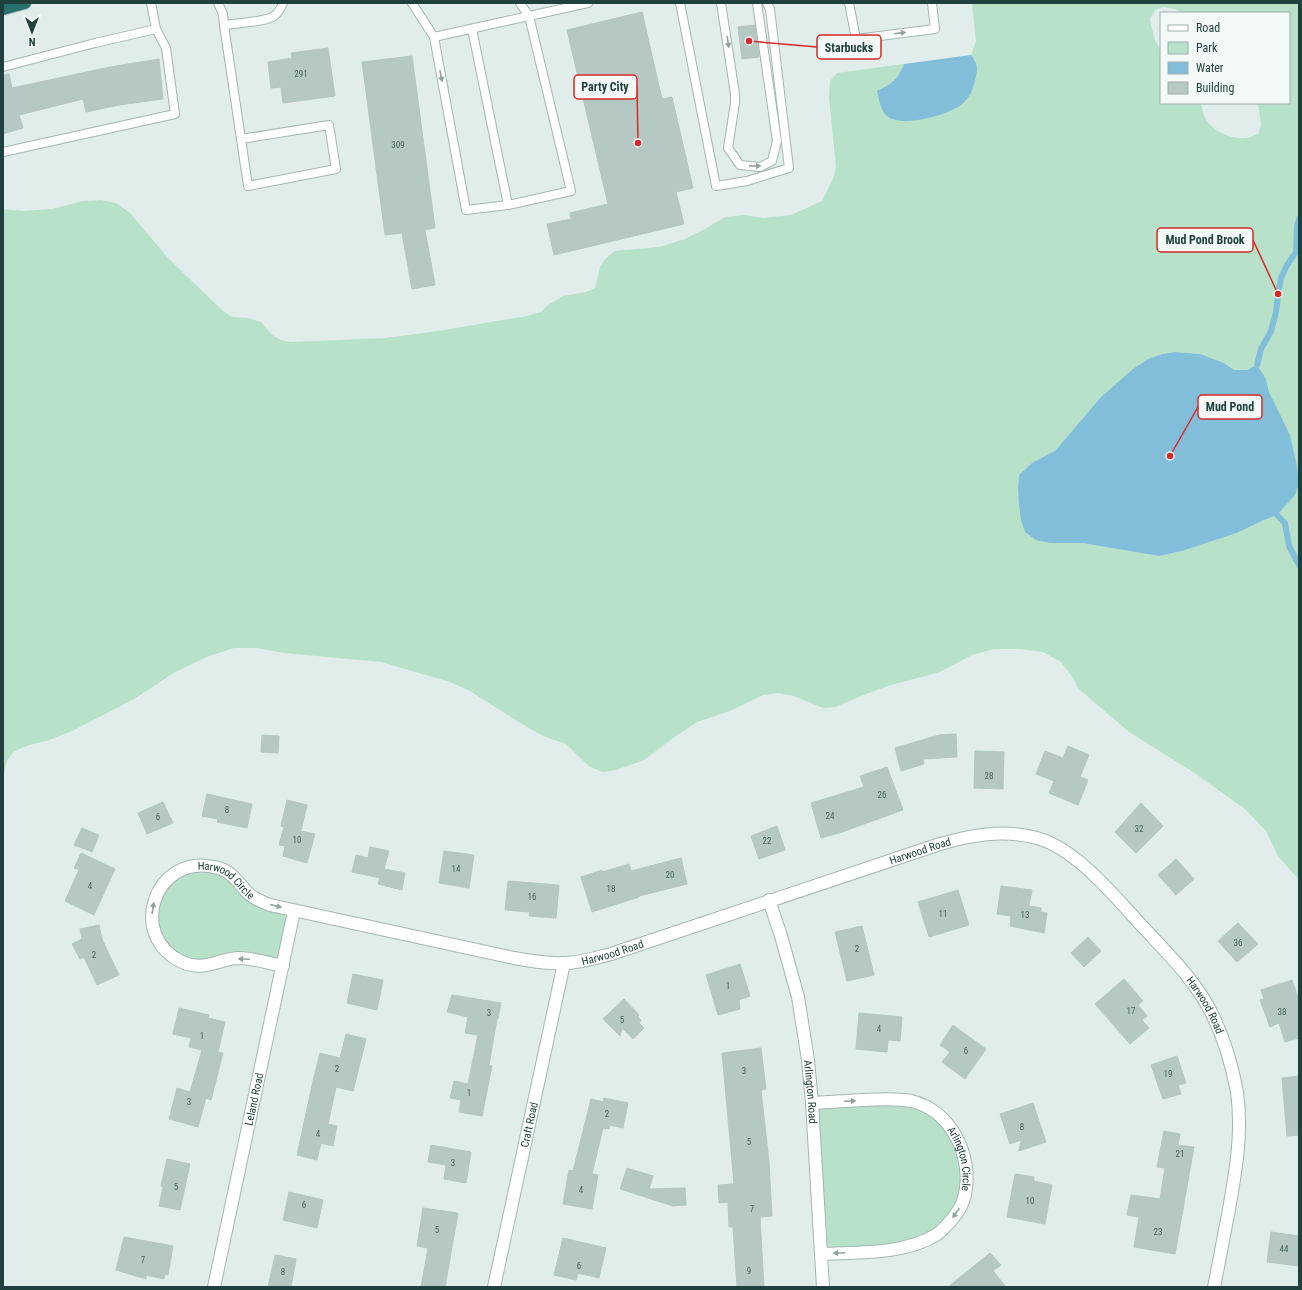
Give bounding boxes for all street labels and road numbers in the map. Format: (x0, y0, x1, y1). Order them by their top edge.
street label: Harwood Road (888, 835, 952, 867)
street label: Harwood Circle (198, 859, 257, 902)
street label: Harwood Road (580, 937, 645, 968)
street label: Harwood Road (1184, 974, 1227, 1036)
street label: Arlington Road (802, 1059, 820, 1124)
street label: Leland Road (242, 1072, 266, 1127)
street label: Craft Road (518, 1101, 540, 1149)
street label: Arlington Circle (945, 1124, 973, 1192)

